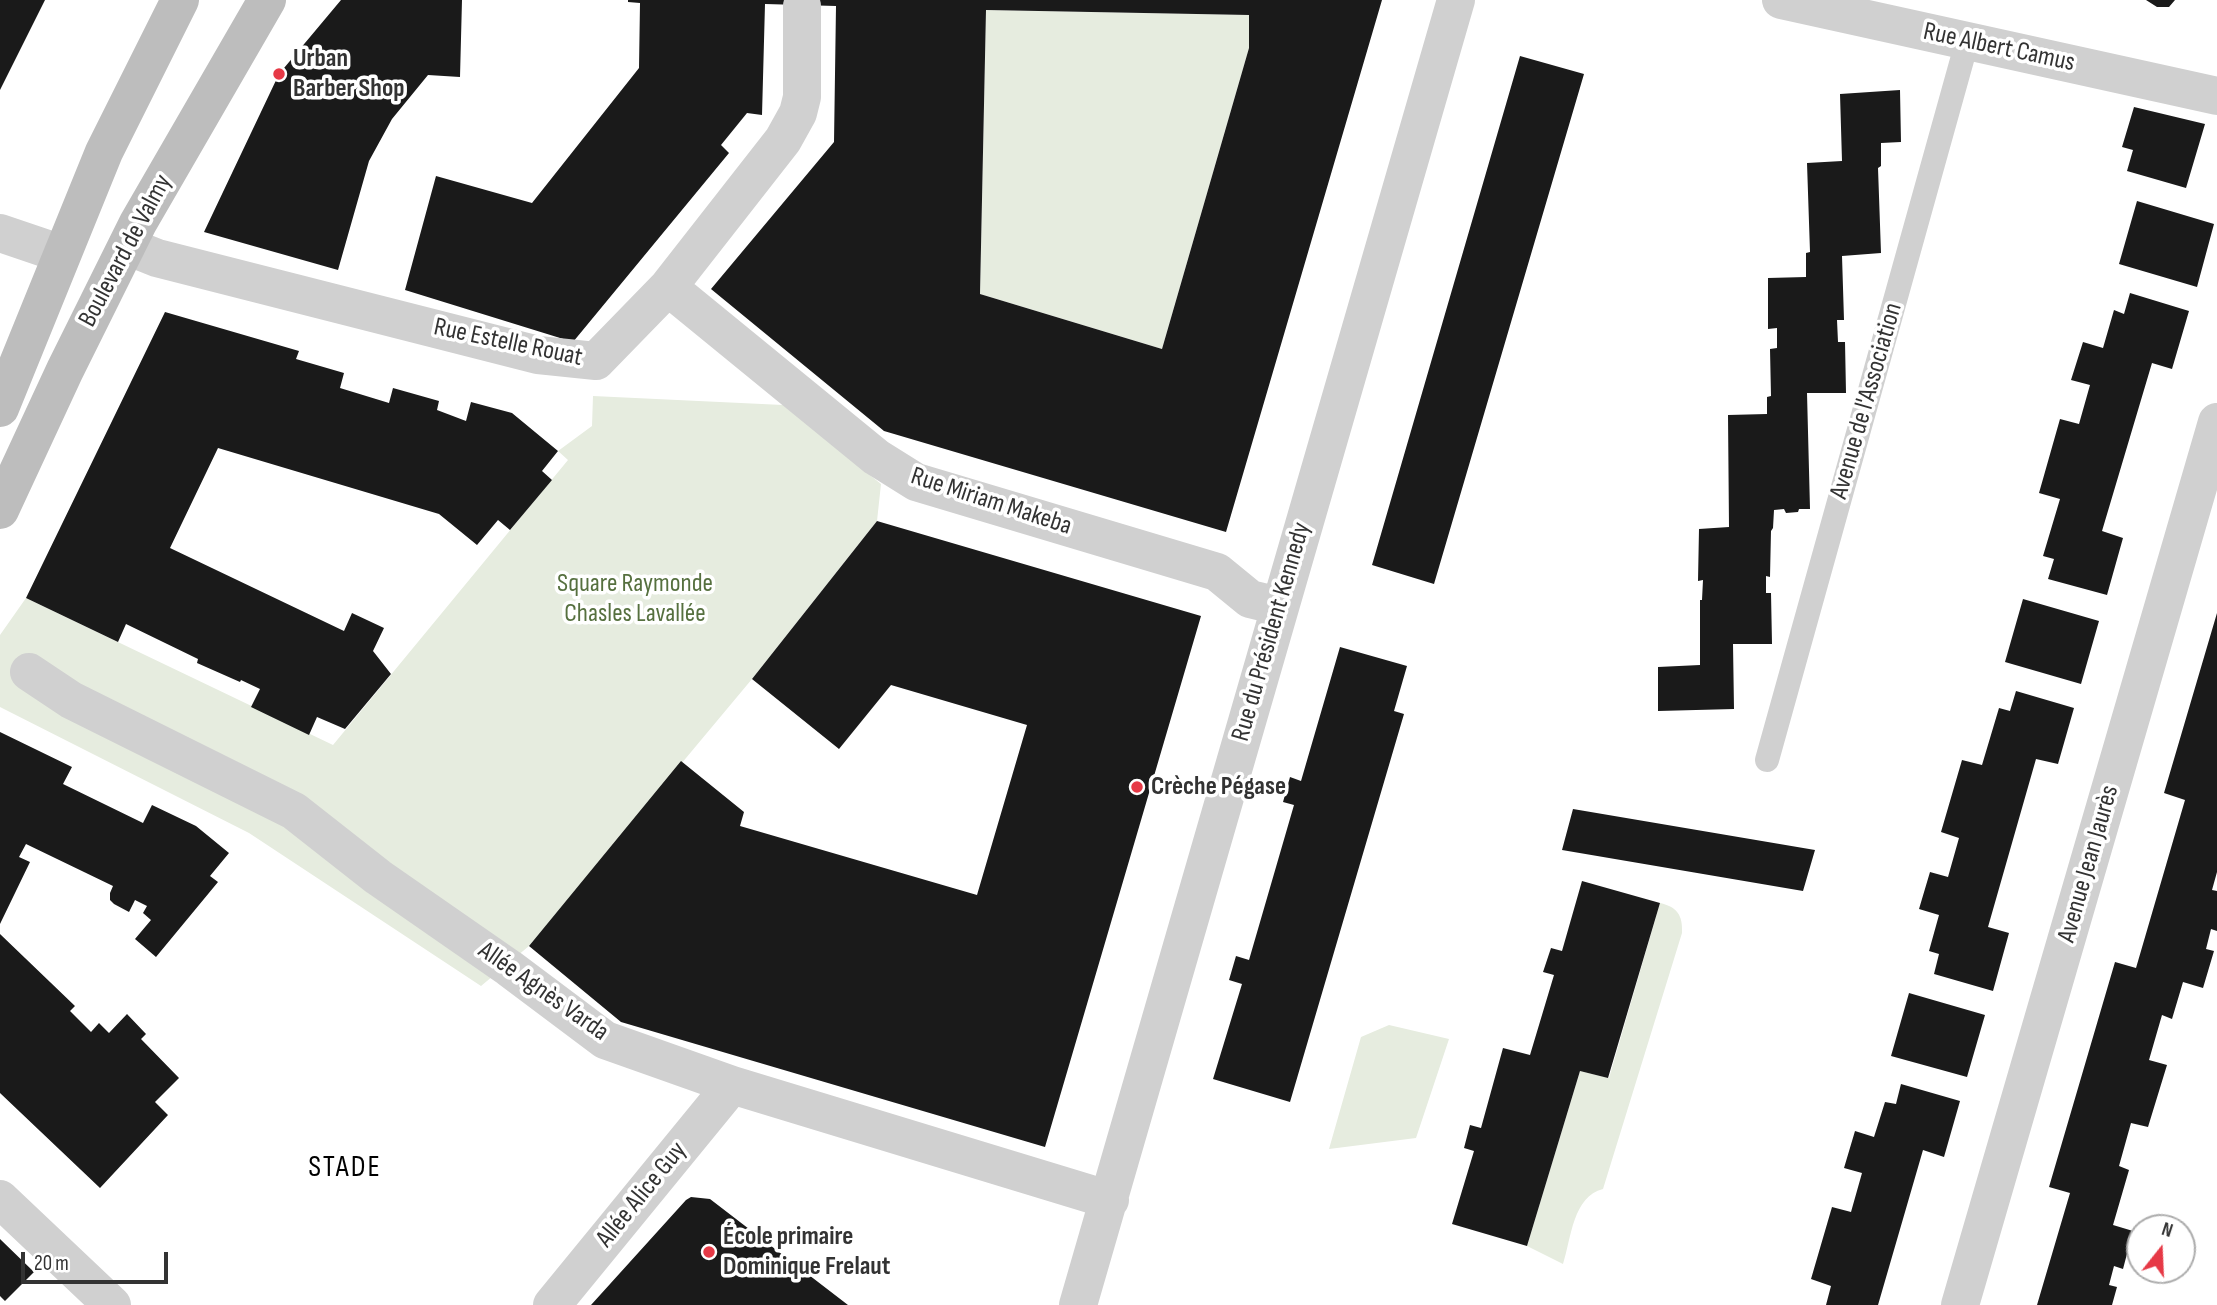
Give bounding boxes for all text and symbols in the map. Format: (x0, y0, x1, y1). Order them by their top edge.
street label: Rue Albert Camus (1920, 17, 2078, 79)
place label: Urban Barber Shop (293, 43, 405, 104)
marker: Urban Barber Shop (271, 66, 287, 82)
street label: Boulevard de Valmy (73, 170, 179, 332)
street label: Avenue de l'Association (1824, 299, 1910, 503)
street label: Rue Estelle Rouat (431, 312, 585, 374)
street label: Rue Miriam Makeba (907, 461, 1075, 543)
street label: Rue du Président Kennedy (1226, 519, 1318, 745)
park label: Square Raymonde Chasles Lavallée (557, 568, 713, 630)
place label: Crèche Pégase (1151, 771, 1286, 803)
marker: Crèche Pégase (1129, 779, 1145, 795)
street label: Avenue Jean Jaurès (2052, 782, 2126, 946)
street label: Allée Agnès Varda (472, 936, 614, 1048)
street label: Allée Alice Guy (590, 1136, 694, 1254)
district label: STADE (309, 1150, 381, 1186)
north arrow (2126, 1214, 2196, 1284)
text: N (2159, 1218, 2175, 1243)
place label: École primaire Dominique Frelaut (723, 1221, 890, 1282)
scale bar (24, 1238, 172, 1282)
marker: École primaire Dominique Frelaut (701, 1244, 717, 1260)
text: 20 m (34, 1251, 69, 1276)

